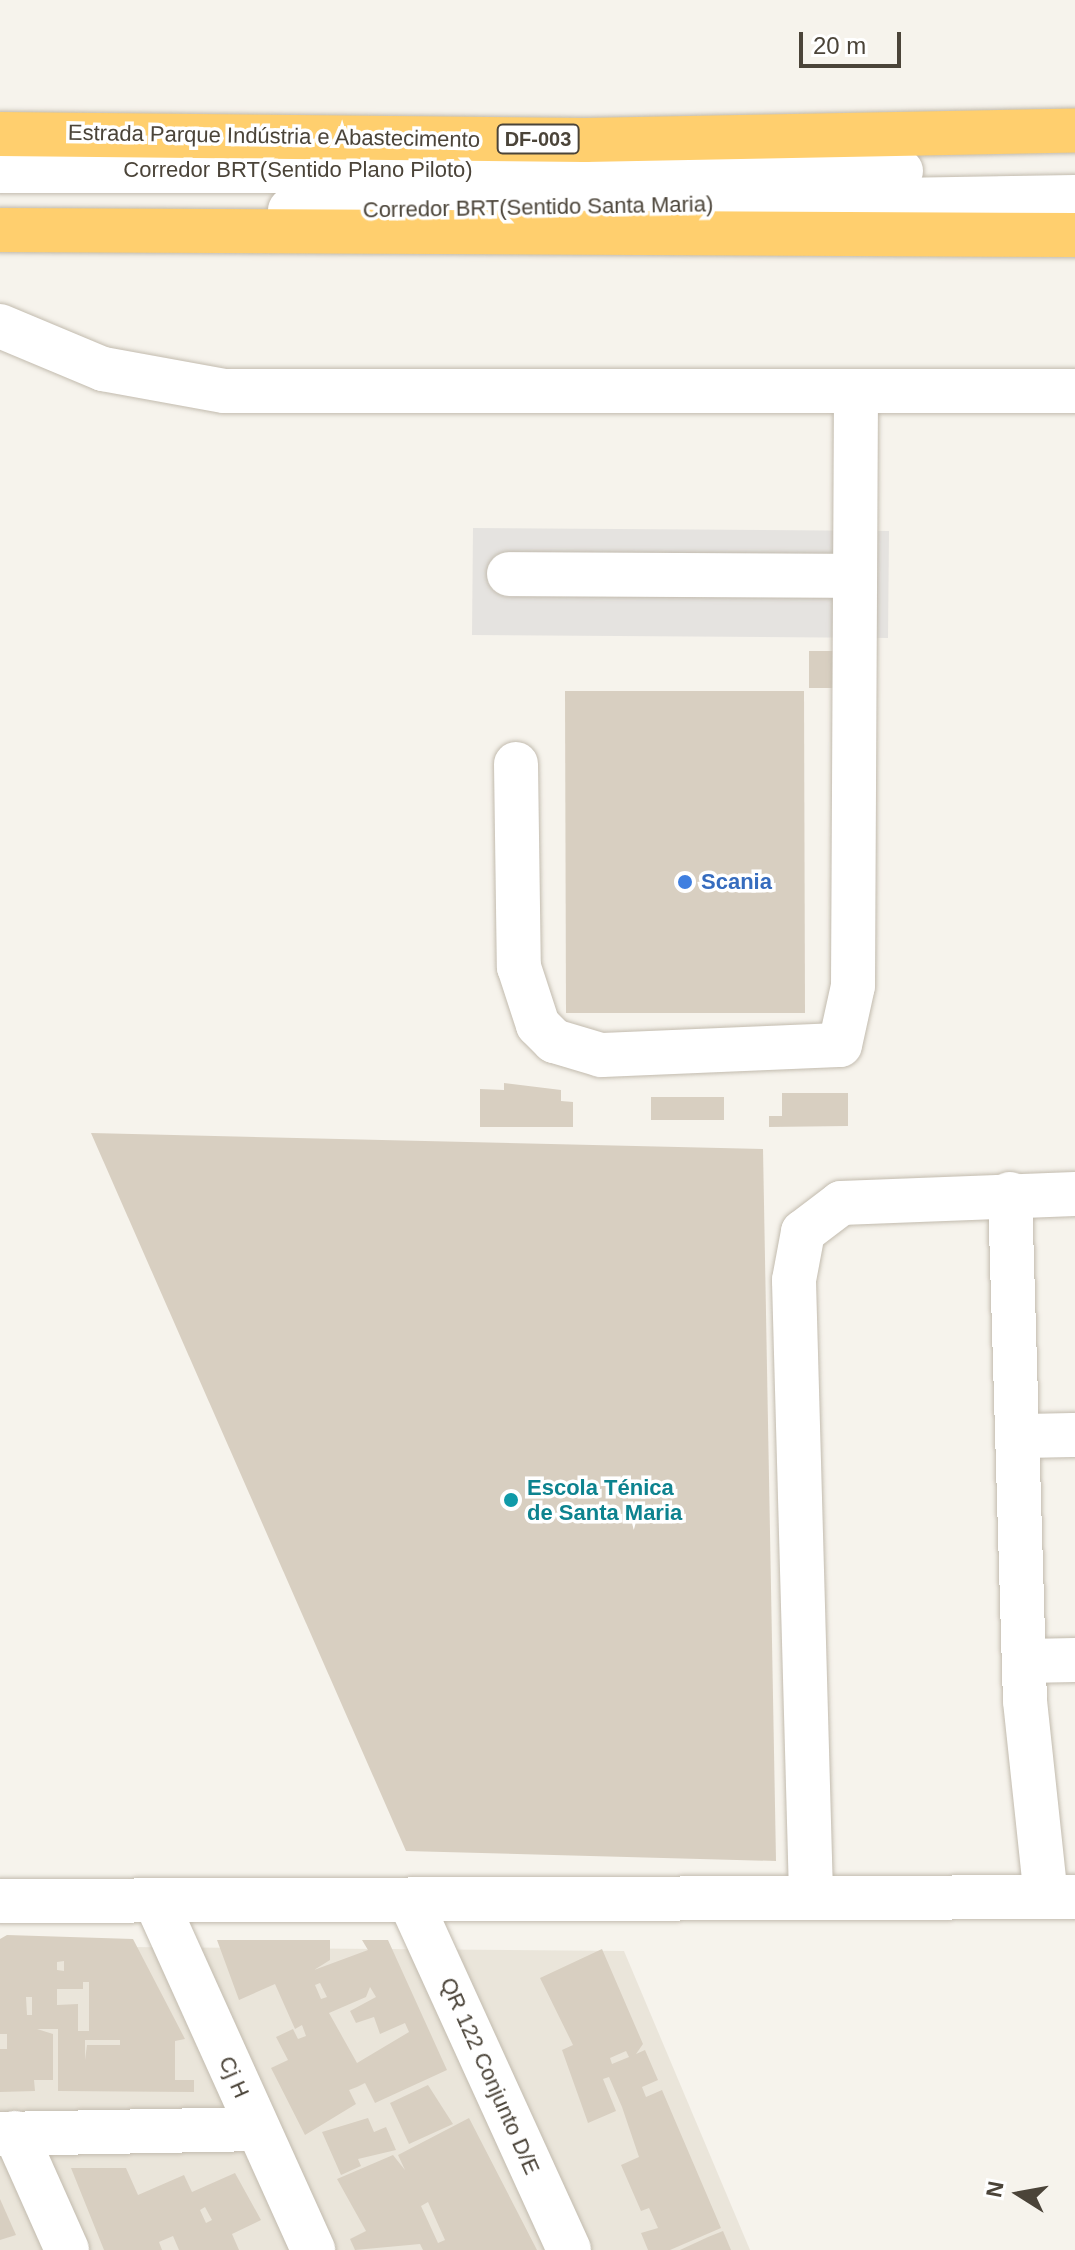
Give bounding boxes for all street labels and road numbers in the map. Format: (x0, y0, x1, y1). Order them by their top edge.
street label: Estrada Parque Indústria e Abastecimento (67, 119, 481, 153)
road number: DF-003 (496, 123, 580, 155)
street label: Corredor BRT(Sentido Plano Piloto) (123, 157, 473, 183)
street label: Corredor BRT(Sentido Santa Maria) (363, 191, 713, 223)
street label: QR 122 Conjunto D/E (435, 1973, 545, 2179)
street label: Cj H (213, 2052, 255, 2102)

